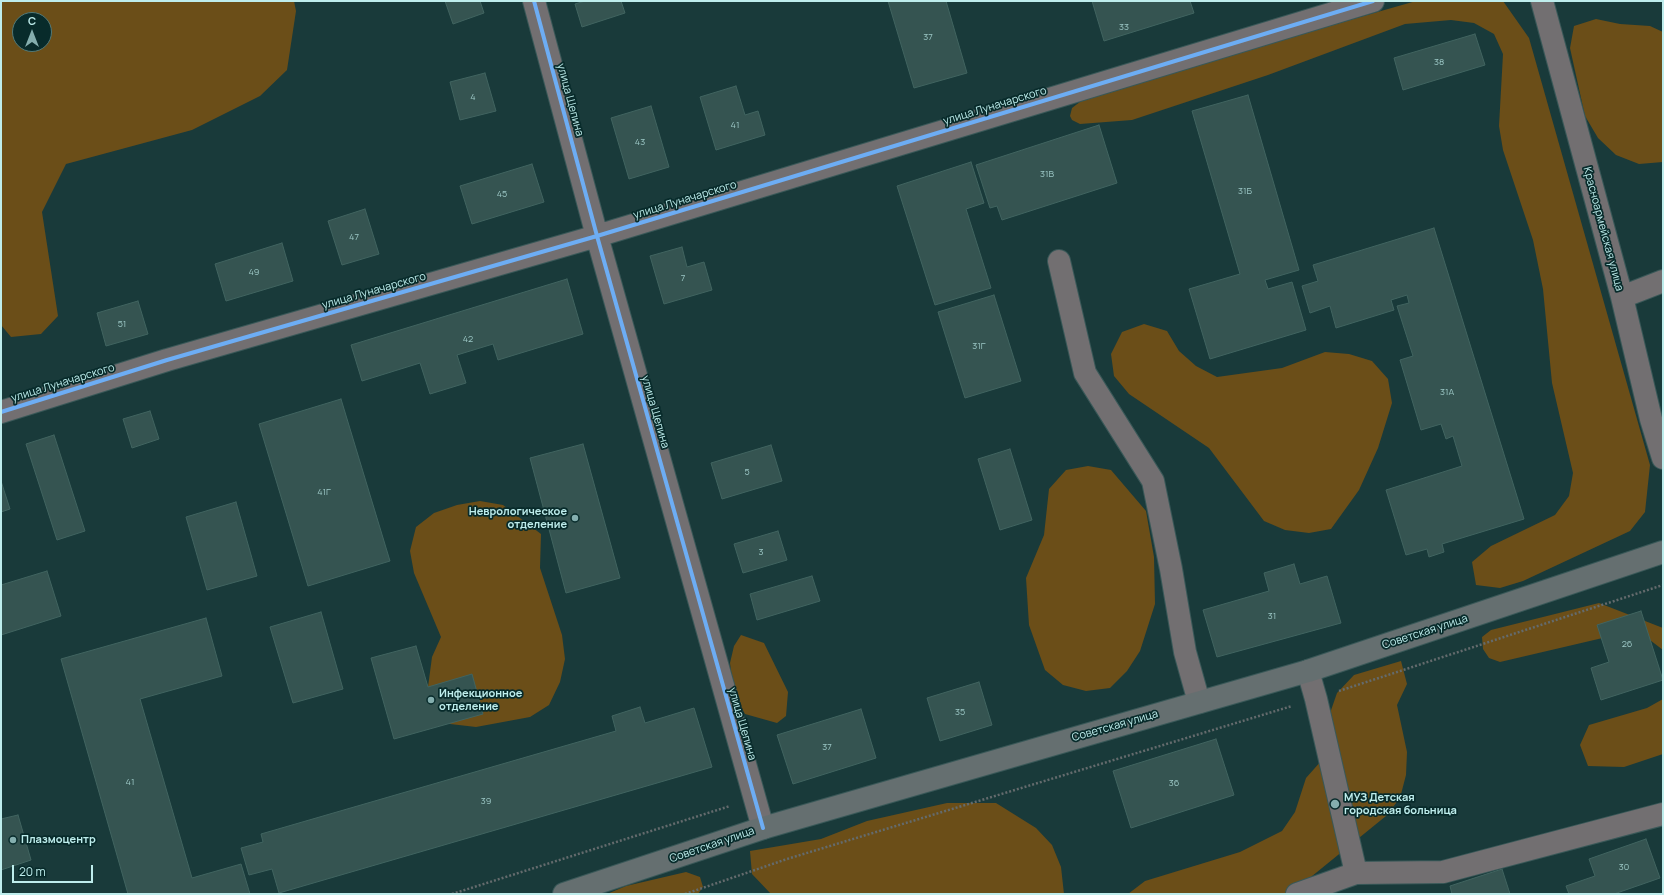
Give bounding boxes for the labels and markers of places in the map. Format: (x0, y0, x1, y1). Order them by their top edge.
place label: Неврологическое отделение (469, 505, 567, 531)
marker: Неврологическое отделение (570, 513, 580, 523)
place label: Инфекционное отделение (439, 687, 522, 713)
marker: Инфекционное отделение (426, 695, 436, 705)
place label: МУЗ Детская городская больница (1344, 791, 1457, 817)
marker: МУЗ Детская городская больница (1329, 798, 1341, 810)
place label: Плазмоцентр (21, 833, 96, 847)
marker: Плазмоцентр (8, 835, 18, 845)

